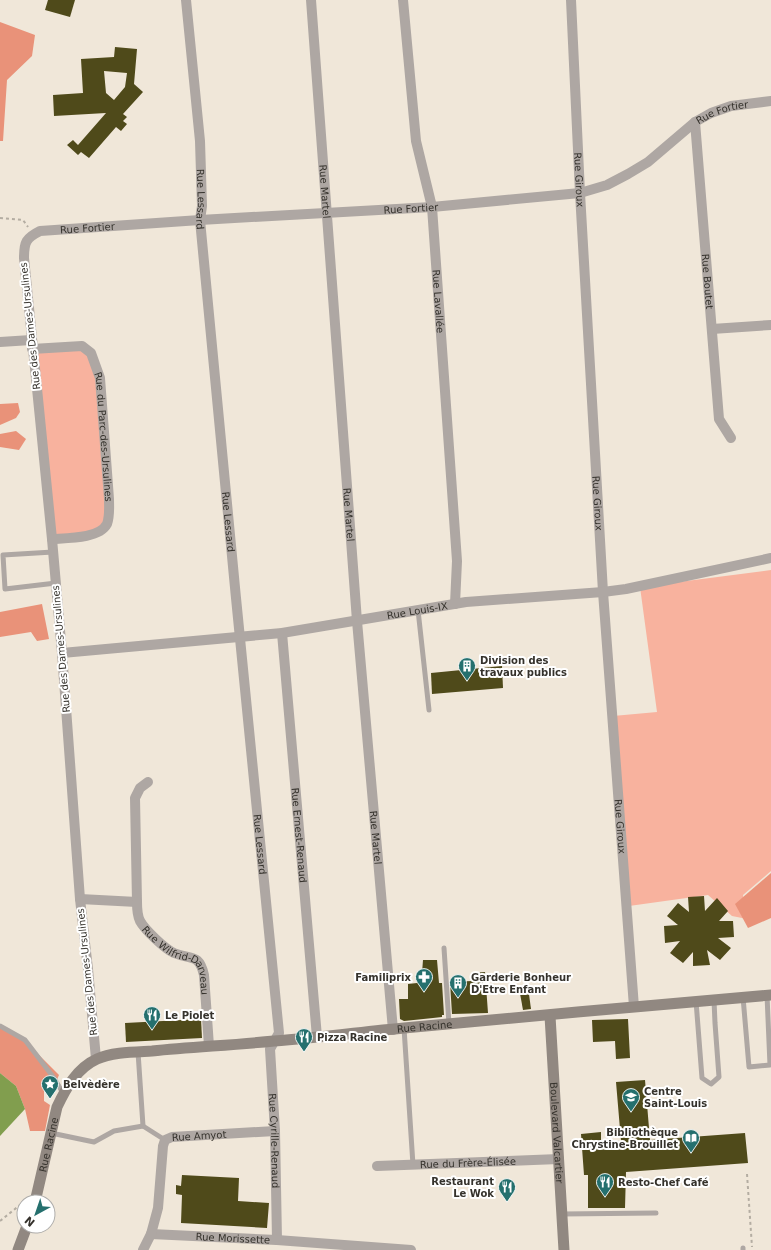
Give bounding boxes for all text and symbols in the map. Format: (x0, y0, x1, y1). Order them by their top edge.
street label: Rue Fortier (694, 98, 750, 126)
street label: Rue Giroux (573, 152, 586, 208)
street label: Rue Martel (318, 164, 333, 219)
street label: Rue Lessard (194, 169, 208, 230)
street label: Rue Fortier (383, 201, 440, 215)
street label: Rue Fortier (60, 220, 116, 235)
street label: Rue Boutet (700, 253, 716, 310)
street label: Rue des Dames-Ursulines (18, 262, 42, 390)
street label: Rue Lavallée (431, 269, 446, 333)
street label: Rue du Parc-des-Ursulines (93, 370, 115, 502)
street label: Rue Giroux (591, 475, 605, 531)
street label: Rue Martel (342, 487, 357, 542)
street label: Rue Lessard (220, 491, 237, 552)
street label: Rue des Dames-Ursulines (50, 585, 72, 713)
street label: Rue Louis-IX (386, 600, 449, 621)
place label: Division des travaux publics (480, 655, 567, 678)
building icon: Division des travaux publics (457, 656, 477, 681)
street label: Rue Ernest-Renaud (290, 787, 309, 883)
street label: Rue Giroux (613, 799, 628, 854)
street label: Rue Martel (368, 810, 384, 865)
street label: Rue Lessard (252, 814, 269, 875)
street label: Rue des Dames-Ursulines (75, 908, 99, 1036)
street label: Rue Wilfrid-Darveau (140, 923, 211, 995)
pharmacy icon: Familiprix (414, 967, 434, 992)
place label: Familiprix (355, 972, 412, 983)
place label: Garderie Bonheur D'Etre Enfant (471, 972, 571, 995)
building icon: Garderie Bonheur D'Etre Enfant (448, 973, 468, 998)
restaurant icon: Le Piolet (142, 1005, 162, 1030)
place label: Le Piolet (165, 1010, 214, 1021)
street label: Rue Racine (396, 1018, 453, 1034)
restaurant icon: Pizza Racine (294, 1027, 314, 1052)
place label: Pizza Racine (317, 1032, 388, 1043)
place icon: Belvèdère (40, 1074, 60, 1099)
place label: Belvèdère (63, 1079, 120, 1090)
street label: Boulevard Valcartier (548, 1082, 566, 1185)
place label: Centre Saint-Louis (644, 1086, 707, 1109)
school or university icon: Centre Saint-Louis (621, 1087, 641, 1112)
street label: Rue Cyrille-Renaud (267, 1093, 282, 1188)
street label: Rue Racine (37, 1116, 60, 1173)
place label: Bibliothèque Chrystine-Brouillet (571, 1127, 678, 1150)
street label: Rue Amyot (171, 1128, 227, 1143)
library icon: Bibliothèque Chrystine-Brouillet (681, 1128, 701, 1153)
street label: Rue du Frère-Élisée (420, 1155, 516, 1170)
restaurant icon: Resto-Chef Café (595, 1172, 615, 1197)
place label: Restaurant Le Wok (431, 1176, 494, 1199)
restaurant icon: Restaurant Le Wok (497, 1177, 517, 1202)
place label: Resto-Chef Café (618, 1177, 709, 1188)
north arrow (16, 1194, 56, 1234)
text: N (22, 1213, 38, 1229)
street label: Rue Morissette (195, 1231, 270, 1245)

